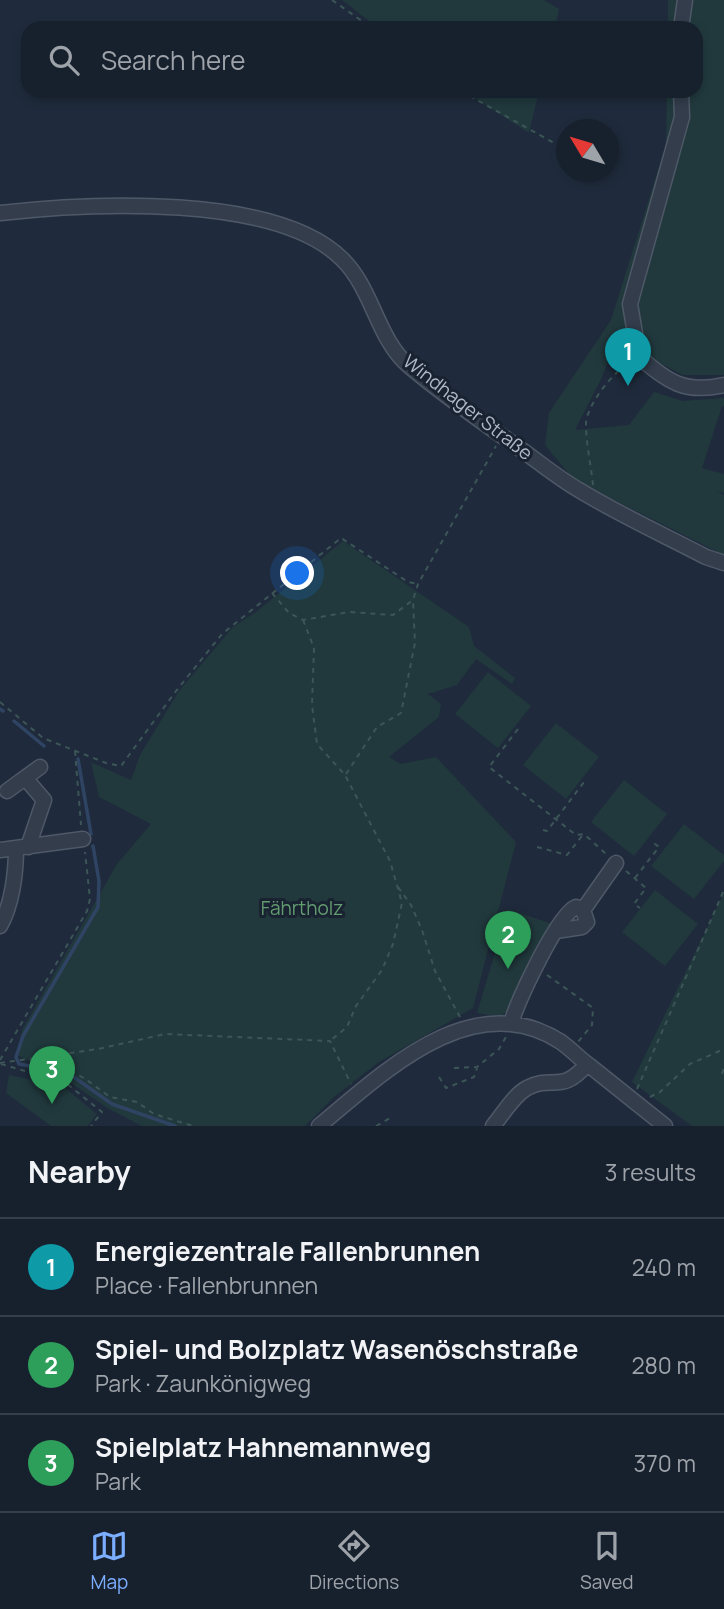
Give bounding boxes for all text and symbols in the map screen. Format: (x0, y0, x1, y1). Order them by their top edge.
search box (21, 21, 703, 98)
icon: search (45, 41, 83, 79)
text: Search here (101, 42, 246, 78)
north arrow (556, 119, 619, 182)
pin: 1 (605, 328, 651, 386)
street label: Windhager Straße (398, 348, 538, 466)
your location (280, 556, 314, 590)
park label: Fährtholz (261, 895, 343, 921)
pin: 2 (485, 911, 531, 969)
pin: 3 (29, 1046, 75, 1104)
text: Nearby (28, 1151, 131, 1192)
text: 3 results (605, 1156, 696, 1188)
text: Energiezentrale Fallenbrunnen (95, 1233, 480, 1269)
text: 1 (46, 1251, 56, 1283)
text: 240 m (632, 1251, 696, 1283)
text: Place · Fallenbrunnen (95, 1269, 318, 1301)
text: Spiel- und Bolzplatz Wasenöschstraße (95, 1331, 578, 1367)
text: 2 (44, 1349, 58, 1381)
text: 280 m (631, 1349, 696, 1381)
text: Park · Zaunkönigweg (95, 1367, 311, 1399)
text: Spielplatz Hahnemannweg (95, 1429, 431, 1465)
text: 3 (44, 1447, 58, 1479)
text: 370 m (634, 1447, 696, 1479)
text: Park (95, 1465, 141, 1497)
tab: Map (90, 1527, 128, 1595)
tab: Directions (309, 1527, 399, 1595)
tab: Saved (580, 1527, 634, 1595)

